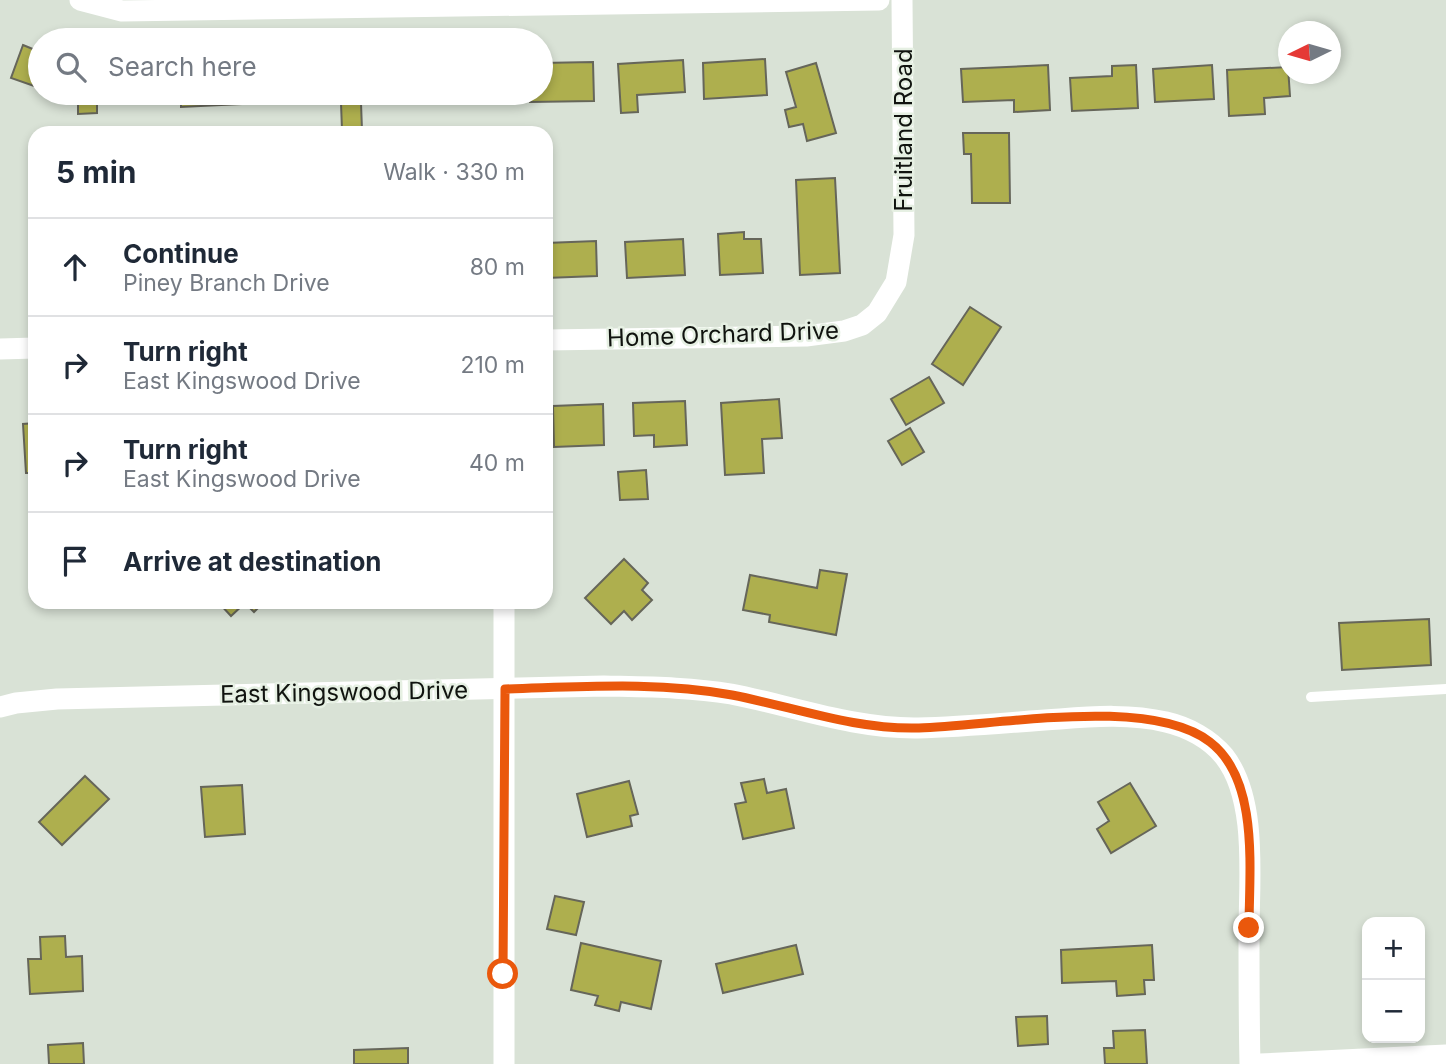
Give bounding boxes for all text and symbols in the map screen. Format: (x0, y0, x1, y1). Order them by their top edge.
north arrow (1278, 21, 1341, 84)
search box (28, 28, 553, 105)
icon: search (52, 48, 90, 86)
street label: Fruitland Road (889, 48, 918, 212)
text: Search here (108, 51, 257, 82)
text: 5 min (56, 154, 136, 190)
text: Walk · 330 m (383, 158, 525, 186)
text: Continue (123, 238, 239, 269)
icon: ahead (56, 248, 94, 286)
text: 80 m (470, 253, 525, 281)
text: Piney Branch Drive (123, 269, 330, 297)
street label: Home Orchard Drive (607, 315, 839, 353)
text: Turn right (123, 336, 248, 367)
icon: right (56, 346, 94, 384)
text: 210 m (460, 351, 525, 379)
text: East Kingswood Drive (123, 367, 361, 395)
text: Turn right (123, 434, 248, 465)
icon: right (56, 444, 94, 482)
text: 40 m (469, 449, 525, 477)
text: East Kingswood Drive (123, 465, 361, 493)
icon: arrive (56, 542, 94, 580)
text: Arrive at destination (123, 546, 382, 577)
street label: East Kingswood Drive (220, 675, 468, 709)
route end (1233, 912, 1264, 943)
map controls (1362, 917, 1425, 1043)
button: + (1362, 917, 1425, 980)
route start (487, 958, 518, 989)
button: − (1362, 980, 1425, 1043)

